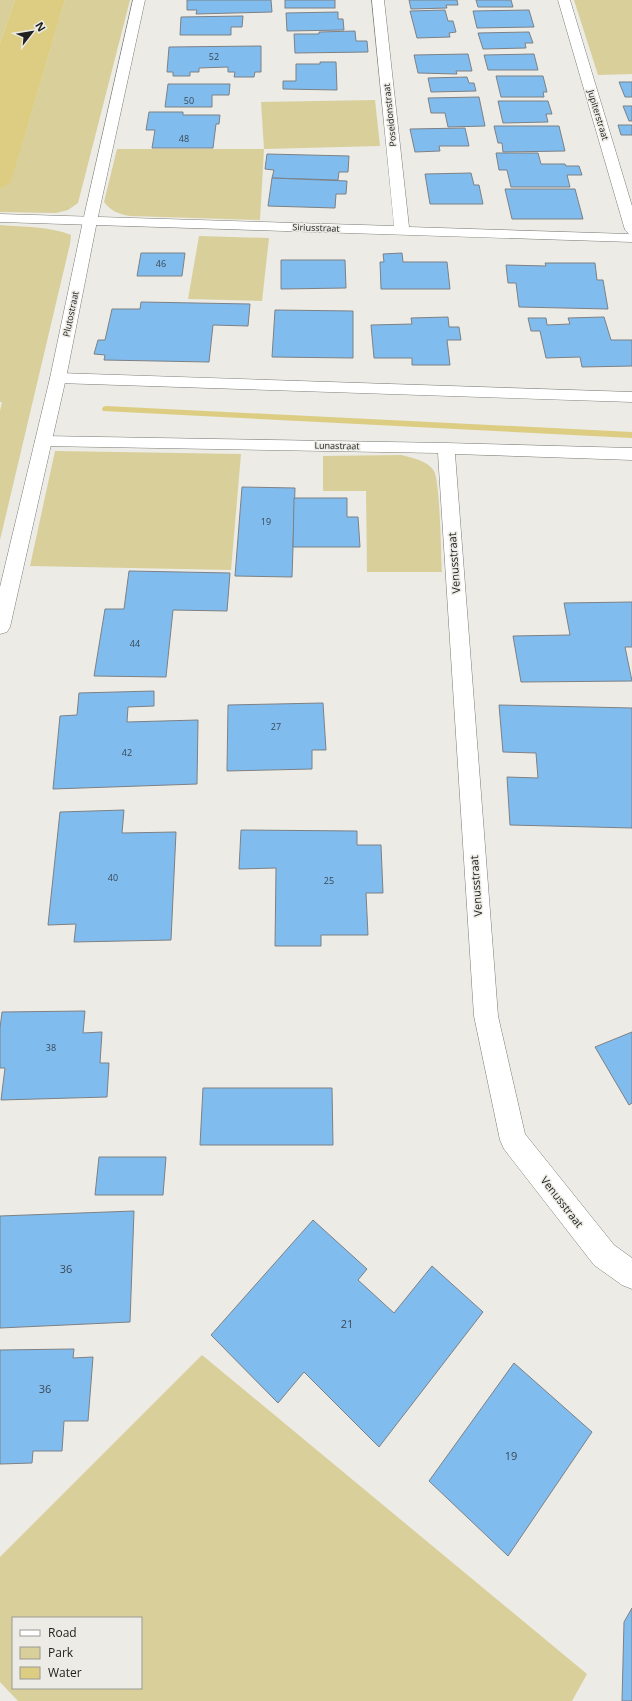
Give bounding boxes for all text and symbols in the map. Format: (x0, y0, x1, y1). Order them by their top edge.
north arrow (12, 12, 52, 52)
text: N (32, 19, 50, 34)
house number: 52 (209, 50, 219, 63)
street label: Poseidonstraat (380, 83, 399, 147)
street label: Jupiterstraat (584, 87, 612, 142)
house number: 50 (184, 94, 194, 107)
house number: 48 (179, 132, 189, 145)
street label: Siriusstraat (292, 220, 340, 235)
house number: 46 (156, 257, 166, 270)
street label: Plutostraat (59, 290, 82, 338)
street label: Lunastraat (314, 439, 360, 452)
house number: 19 (261, 515, 271, 528)
street label: Venusstraat (444, 532, 463, 594)
house number: 44 (130, 637, 140, 650)
house number: 27 (271, 720, 281, 733)
house number: 42 (122, 746, 132, 759)
street label: Venusstraat (466, 855, 485, 917)
house number: 40 (108, 871, 118, 884)
house number: 25 (324, 874, 334, 887)
house number: 38 (46, 1041, 56, 1054)
street label: Venusstraat (538, 1173, 587, 1231)
house number: 36 (60, 1261, 72, 1276)
house number: 21 (341, 1316, 353, 1331)
house number: 36 (39, 1381, 51, 1396)
house number: 19 (505, 1448, 517, 1463)
legend (12, 1617, 142, 1689)
text: Road (48, 1624, 77, 1641)
text: Park (48, 1644, 74, 1661)
text: Water (48, 1664, 82, 1681)

